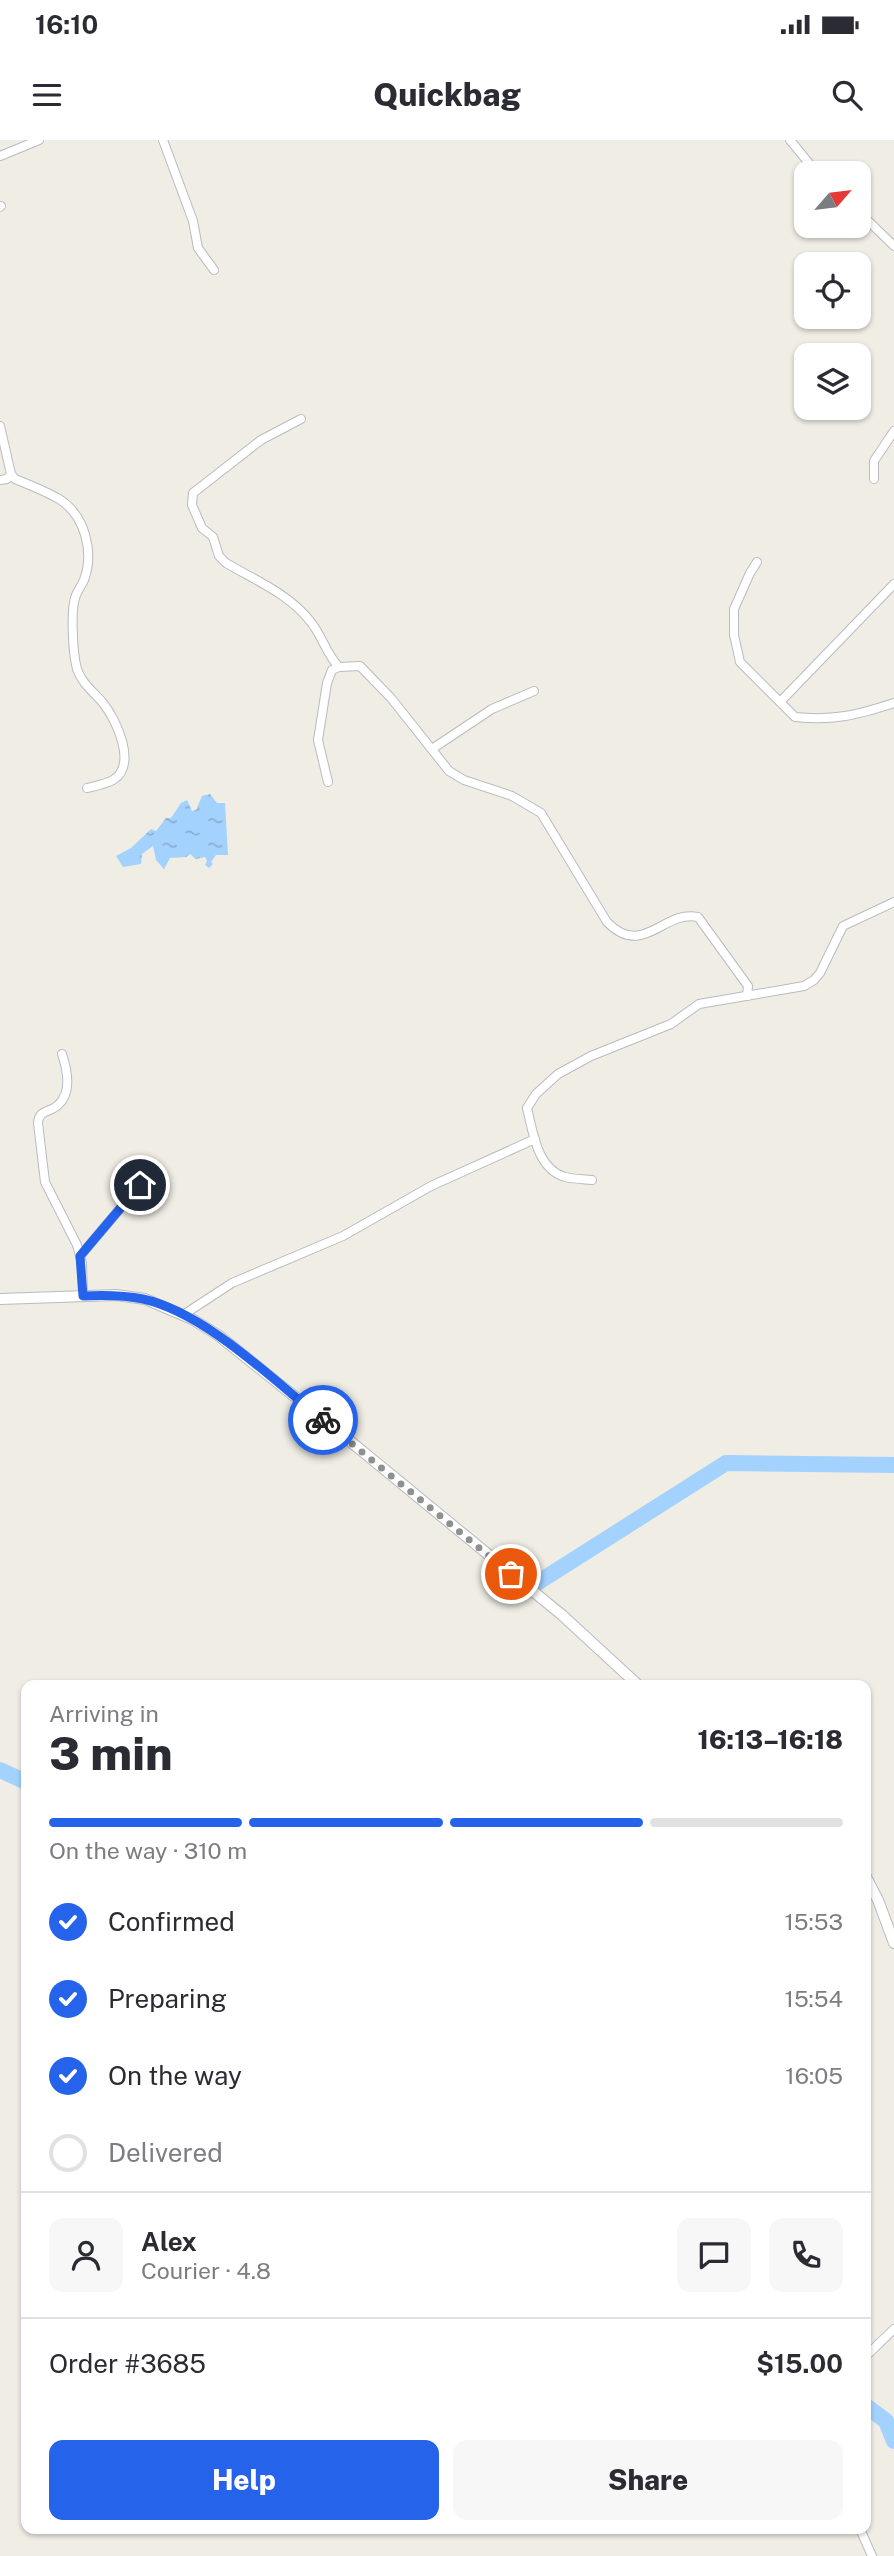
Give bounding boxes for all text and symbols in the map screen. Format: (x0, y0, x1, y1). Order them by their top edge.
text: 16:10 (35, 9, 98, 40)
icon: menu (28, 76, 66, 114)
text: Quickbag (373, 76, 521, 113)
icon: search (828, 76, 866, 114)
north arrow (794, 161, 872, 238)
map controls (794, 161, 871, 420)
button: locate (794, 252, 871, 329)
button: layers (794, 343, 871, 420)
pin (110, 1155, 170, 1215)
icon: home (121, 1166, 159, 1204)
courier (288, 1385, 358, 1455)
icon: bike (304, 1401, 342, 1439)
pin (481, 1544, 541, 1604)
icon: bag (492, 1555, 530, 1593)
text: Arriving in (49, 1700, 159, 1727)
text: 16:13–16:18 (698, 1724, 843, 1755)
text: 3 min (49, 1726, 173, 1780)
text: On the way · 310 m (49, 1837, 247, 1864)
icon: check (49, 1903, 87, 1941)
text: Confirmed (108, 1906, 235, 1937)
text: 15:53 (785, 1908, 843, 1935)
icon: check (49, 1980, 87, 2018)
text: Preparing (108, 1983, 227, 2014)
text: 15:54 (785, 1985, 843, 2012)
icon: check (49, 2057, 87, 2095)
text: On the way (108, 2060, 242, 2091)
text: 16:05 (785, 2062, 843, 2089)
text: Delivered (108, 2137, 223, 2168)
button: person (49, 2218, 123, 2292)
button: chat (677, 2218, 751, 2292)
button: phone (769, 2218, 843, 2292)
text: Alex (141, 2226, 197, 2257)
text: Courier · 4.8 (141, 2257, 271, 2284)
text: Order #3685 (49, 2348, 206, 2379)
text: $15.00 (756, 2348, 843, 2379)
button: Help (49, 2440, 439, 2520)
button: Share (453, 2440, 843, 2520)

